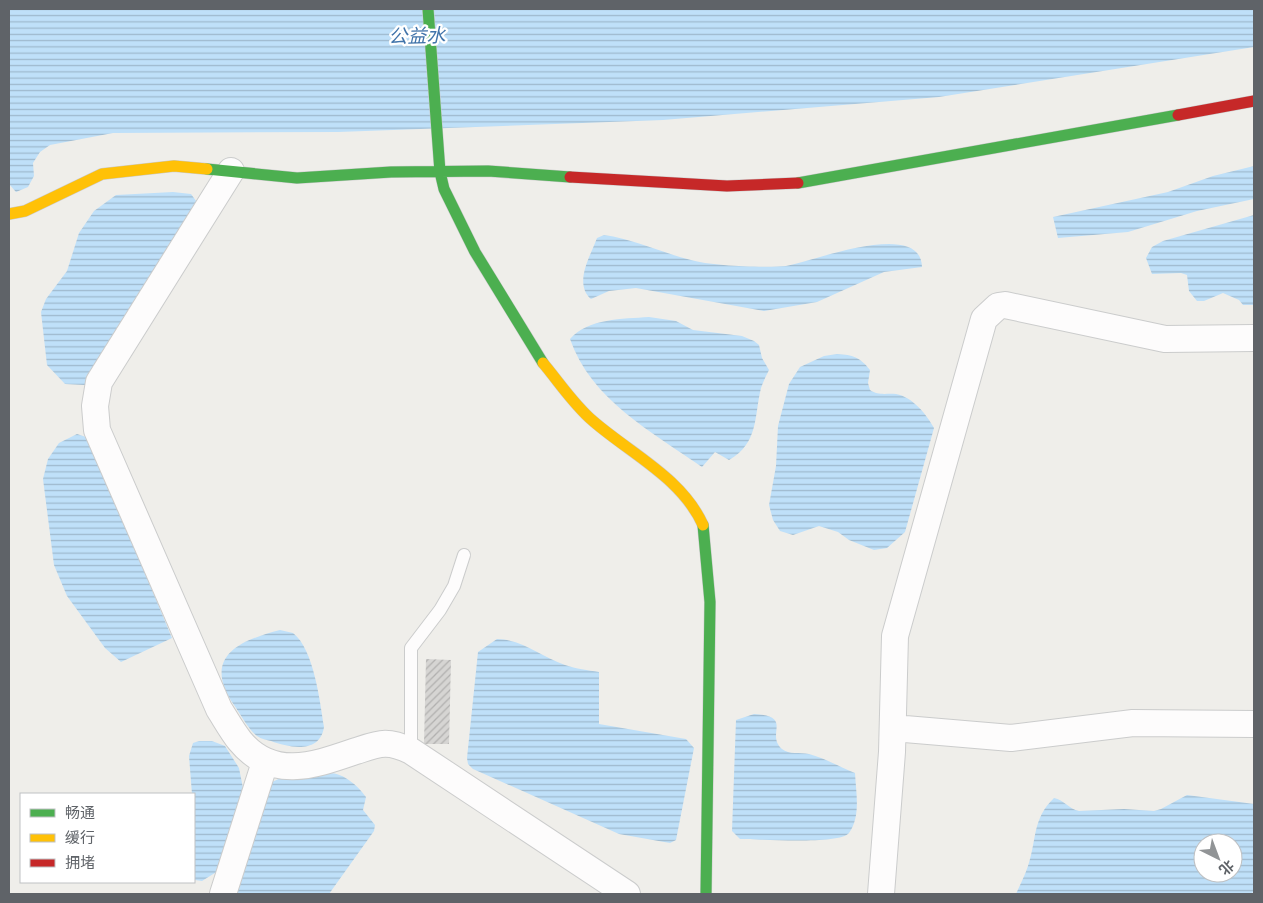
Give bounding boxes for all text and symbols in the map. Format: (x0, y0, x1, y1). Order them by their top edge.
water label: 公益水 (388, 24, 447, 48)
legend (20, 793, 195, 883)
text: 畅通 (65, 803, 95, 822)
text: 缓行 (65, 828, 95, 847)
north arrow (1193, 833, 1243, 883)
text: 拥堵 (65, 853, 95, 872)
text: 北 (1216, 857, 1238, 879)

